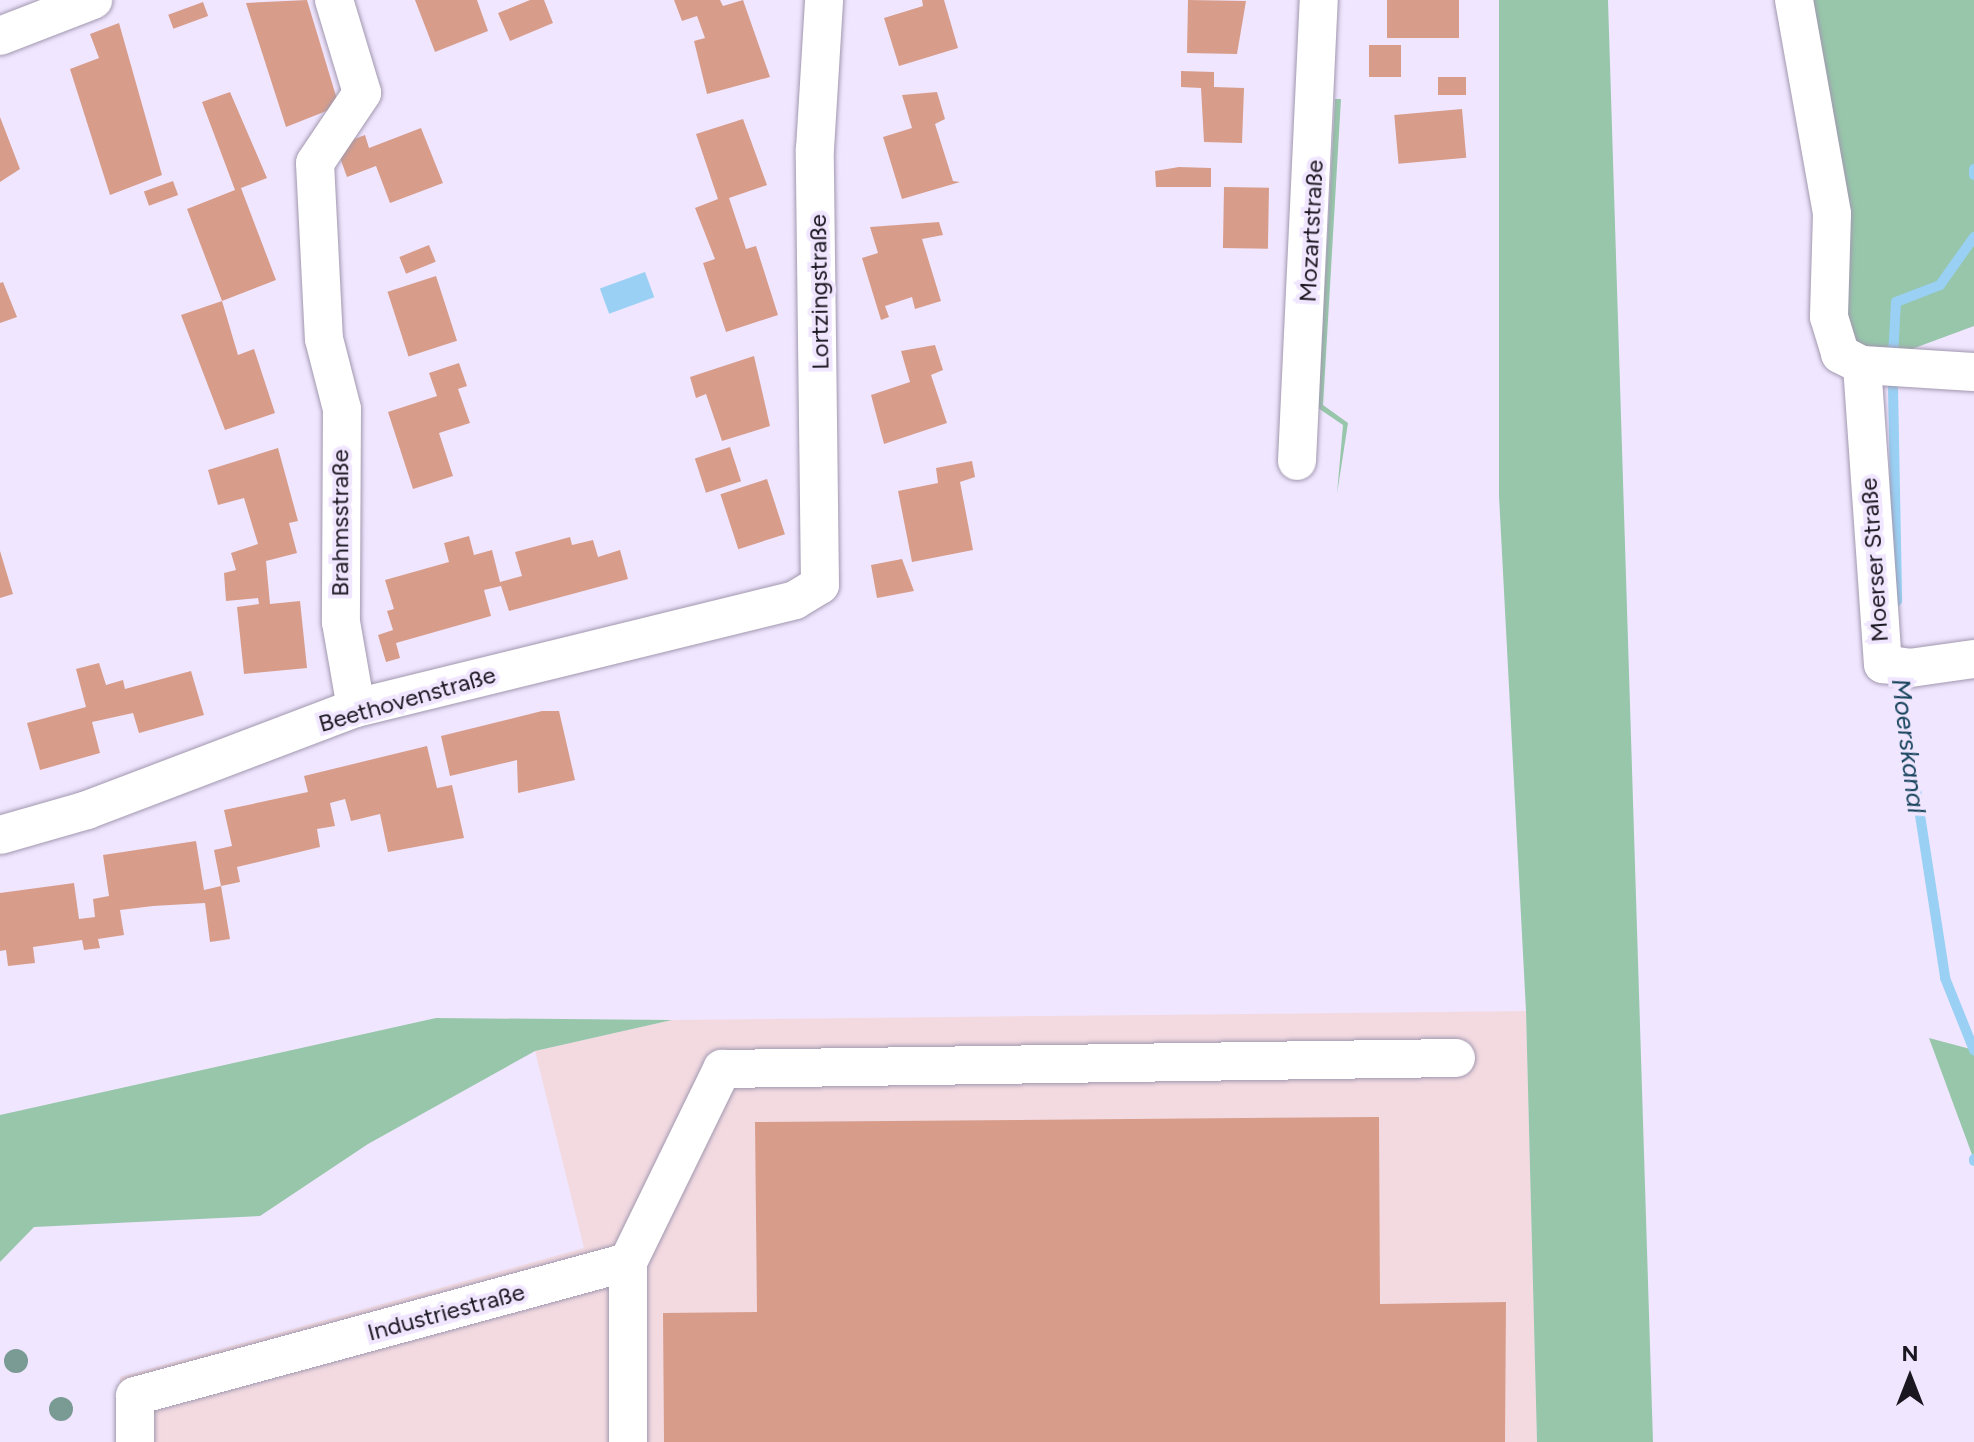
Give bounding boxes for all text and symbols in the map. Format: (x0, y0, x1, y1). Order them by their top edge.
street label: Mozartstraße (1293, 159, 1329, 303)
street label: Lortzingstraße (803, 214, 835, 370)
street label: Brahmsstraße (326, 449, 354, 597)
street label: Moerser Straße (1854, 477, 1894, 643)
street label: Beethovenstraße (315, 660, 499, 738)
water label: Moerskanal (1884, 677, 1932, 815)
street label: Industriestraße (364, 1277, 528, 1347)
north arrow (1870, 1338, 1950, 1418)
text: N (1901, 1340, 1919, 1367)

